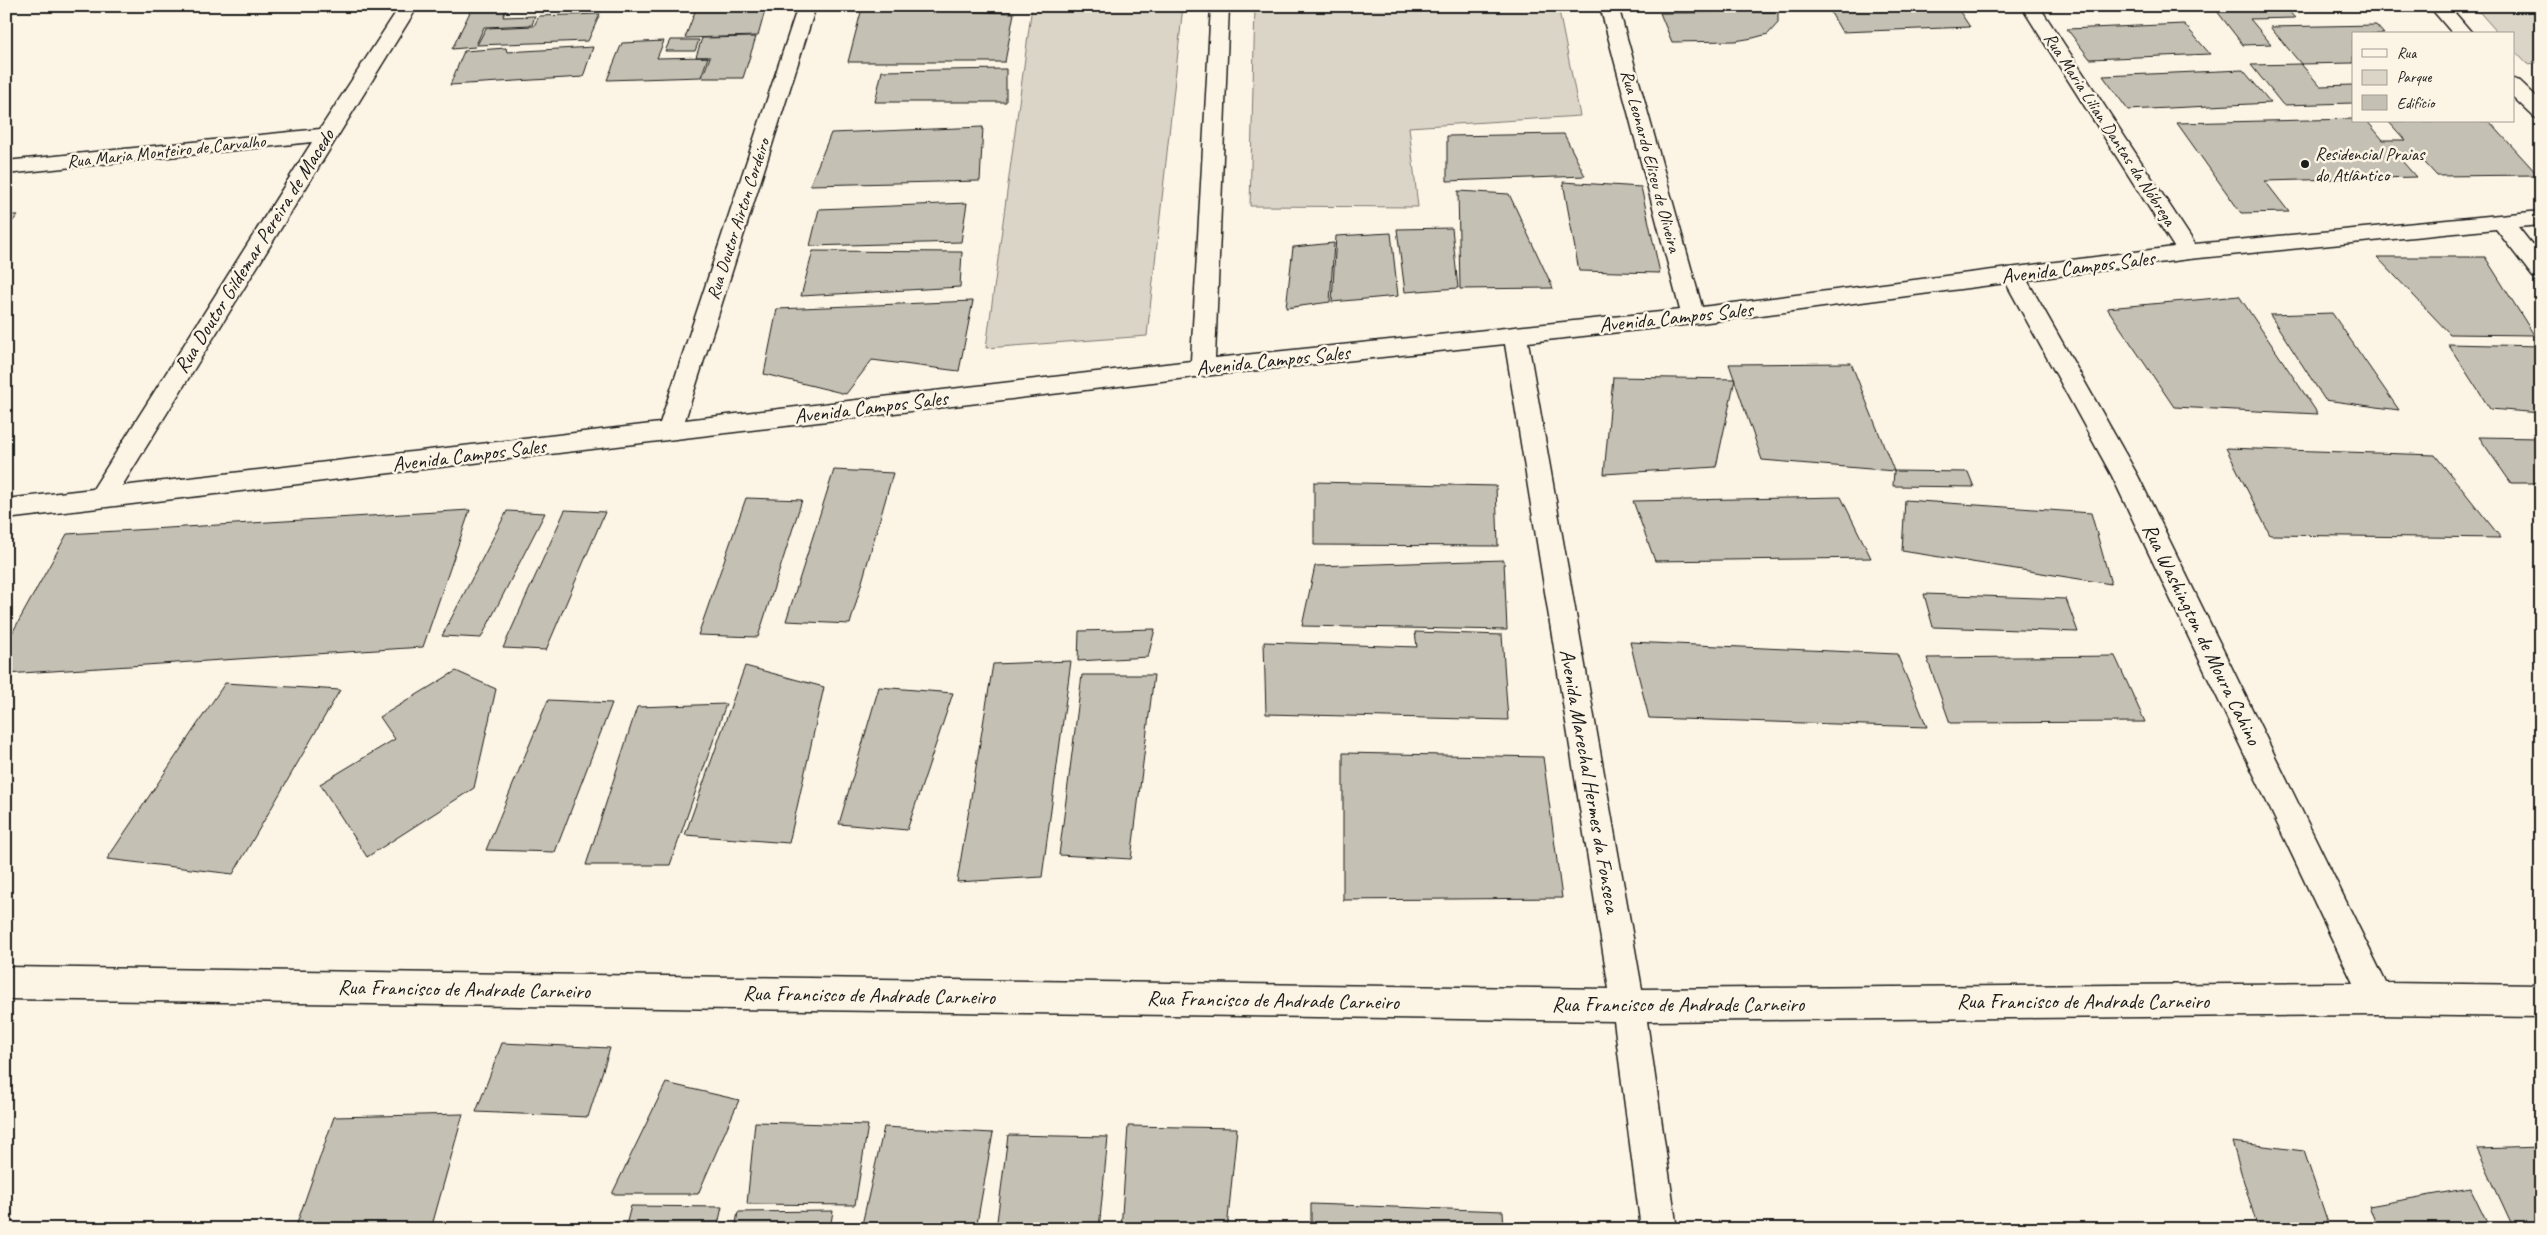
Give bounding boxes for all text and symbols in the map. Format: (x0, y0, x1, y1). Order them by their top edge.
street label: Rua Maria Lilian Dantas da Nóbrega (2039, 28, 2182, 231)
legend (2352, 32, 2514, 122)
text: Rua (2397, 44, 2417, 63)
street label: Rua Leonardo Eliseu de Oliveira (1616, 68, 1686, 256)
text: Parque (2397, 68, 2433, 87)
text: Edifício (2397, 94, 2436, 113)
street label: Rua Doutor Gildemar Pereira de Macedo (168, 123, 341, 378)
street label: Rua Maria Monteiro de Carvalho (66, 129, 268, 172)
street label: Rua Doutor Airton Cordeiro (702, 134, 775, 302)
place label: Residencial Praias do Atlântico (2315, 143, 2426, 186)
marker: Residencial Praias do Atlântico (2299, 158, 2311, 170)
street label: Avenida Campos Sales (2000, 244, 2158, 289)
street label: Avenida Campos Sales (1598, 296, 1756, 338)
street label: Avenida Campos Sales (1195, 339, 1353, 381)
street label: Avenida Campos Sales (793, 384, 951, 429)
street label: Avenida Campos Sales (391, 432, 549, 477)
street label: Rua Washington de Moura Cahino (2137, 519, 2268, 751)
street label: Avenida Marechal Hermes da Fonseca (1554, 647, 1626, 917)
street label: Rua Francisco de Andrade Carneiro (338, 974, 592, 1004)
street label: Rua Francisco de Andrade Carneiro (743, 980, 997, 1010)
street label: Rua Francisco de Andrade Carneiro (1147, 985, 1401, 1015)
street label: Rua Francisco de Andrade Carneiro (1957, 988, 2211, 1014)
street label: Rua Francisco de Andrade Carneiro (1552, 991, 1806, 1017)

